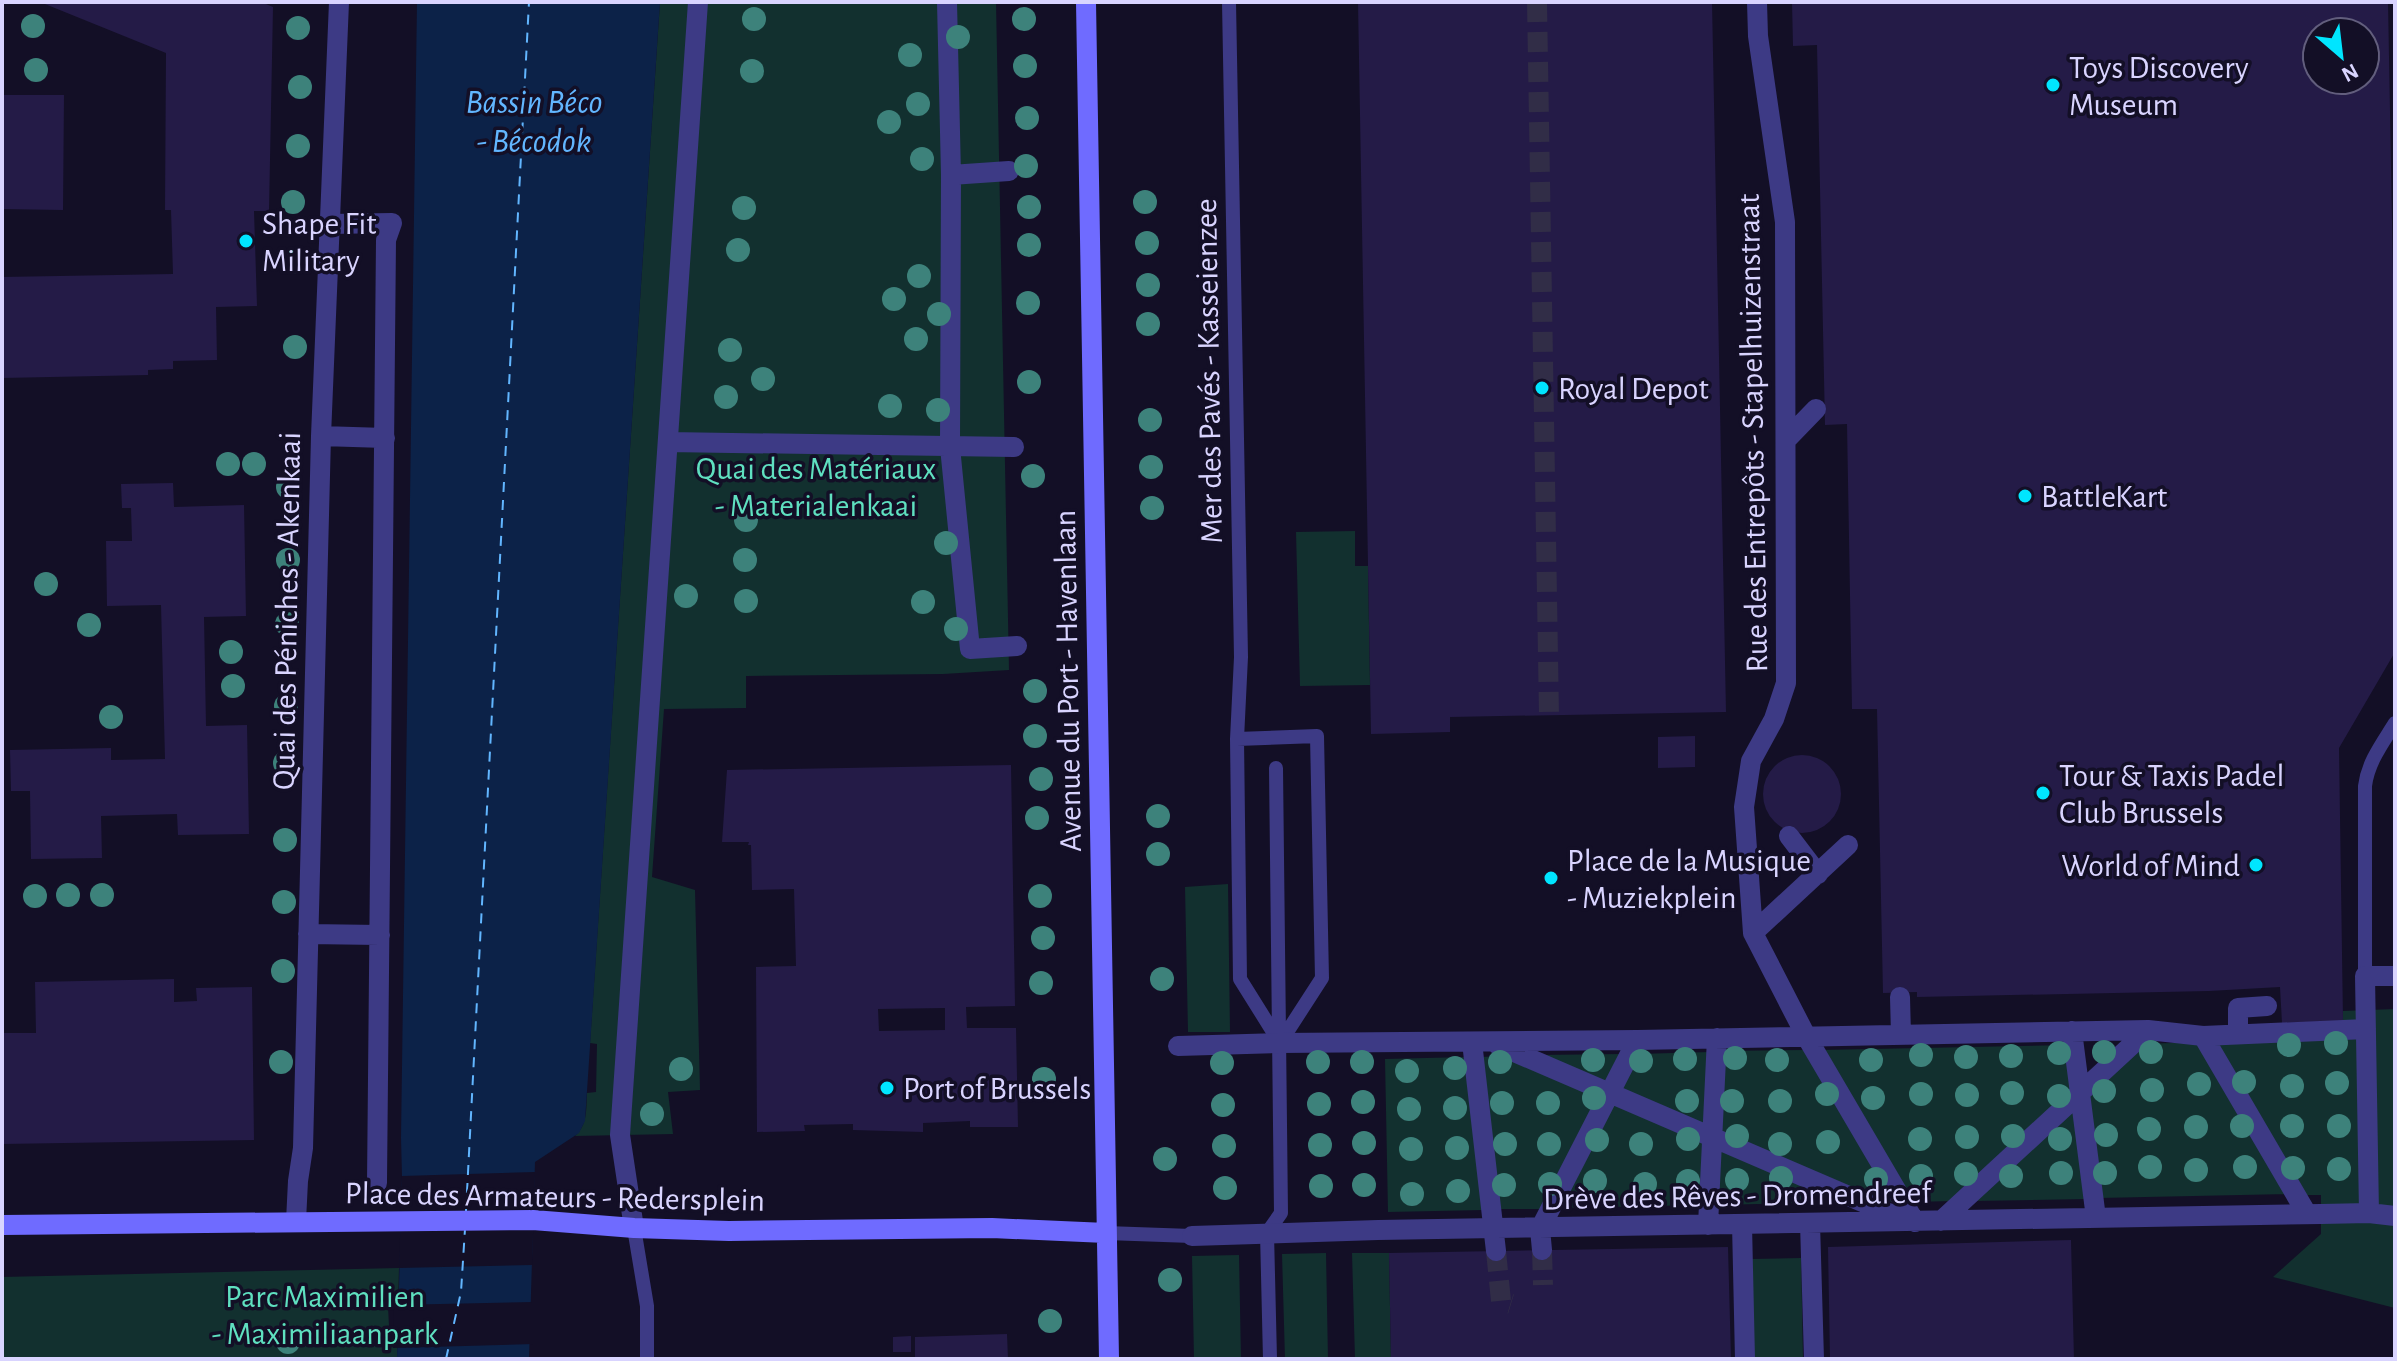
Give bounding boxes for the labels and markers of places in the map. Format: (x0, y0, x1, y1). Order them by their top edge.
place label: Toys Discovery Museum (2069, 52, 2249, 121)
marker: Toys Discovery Museum (2044, 76, 2062, 94)
place label: Shape Fit Military (262, 208, 376, 277)
marker: Shape Fit Military (237, 232, 255, 250)
place label: Royal Depot (1558, 373, 1709, 405)
marker: Royal Depot (1533, 379, 1551, 397)
place label: BattleKart (2041, 481, 2167, 513)
marker: BattleKart (2016, 487, 2034, 505)
place label: Tour & Taxis Padel Club Brussels (2059, 760, 2284, 829)
marker: Tour & Taxis Padel Club Brussels (2034, 784, 2052, 802)
place label: Place de la Musique - Muziekplein (1567, 845, 1811, 914)
place label: World of Mind (2061, 850, 2240, 882)
marker: World of Mind (2247, 856, 2265, 874)
marker: Place de la Musique - Muziekplein (1542, 869, 1560, 887)
place label: Port of Brussels (903, 1073, 1091, 1105)
marker: Port of Brussels (878, 1079, 896, 1097)

